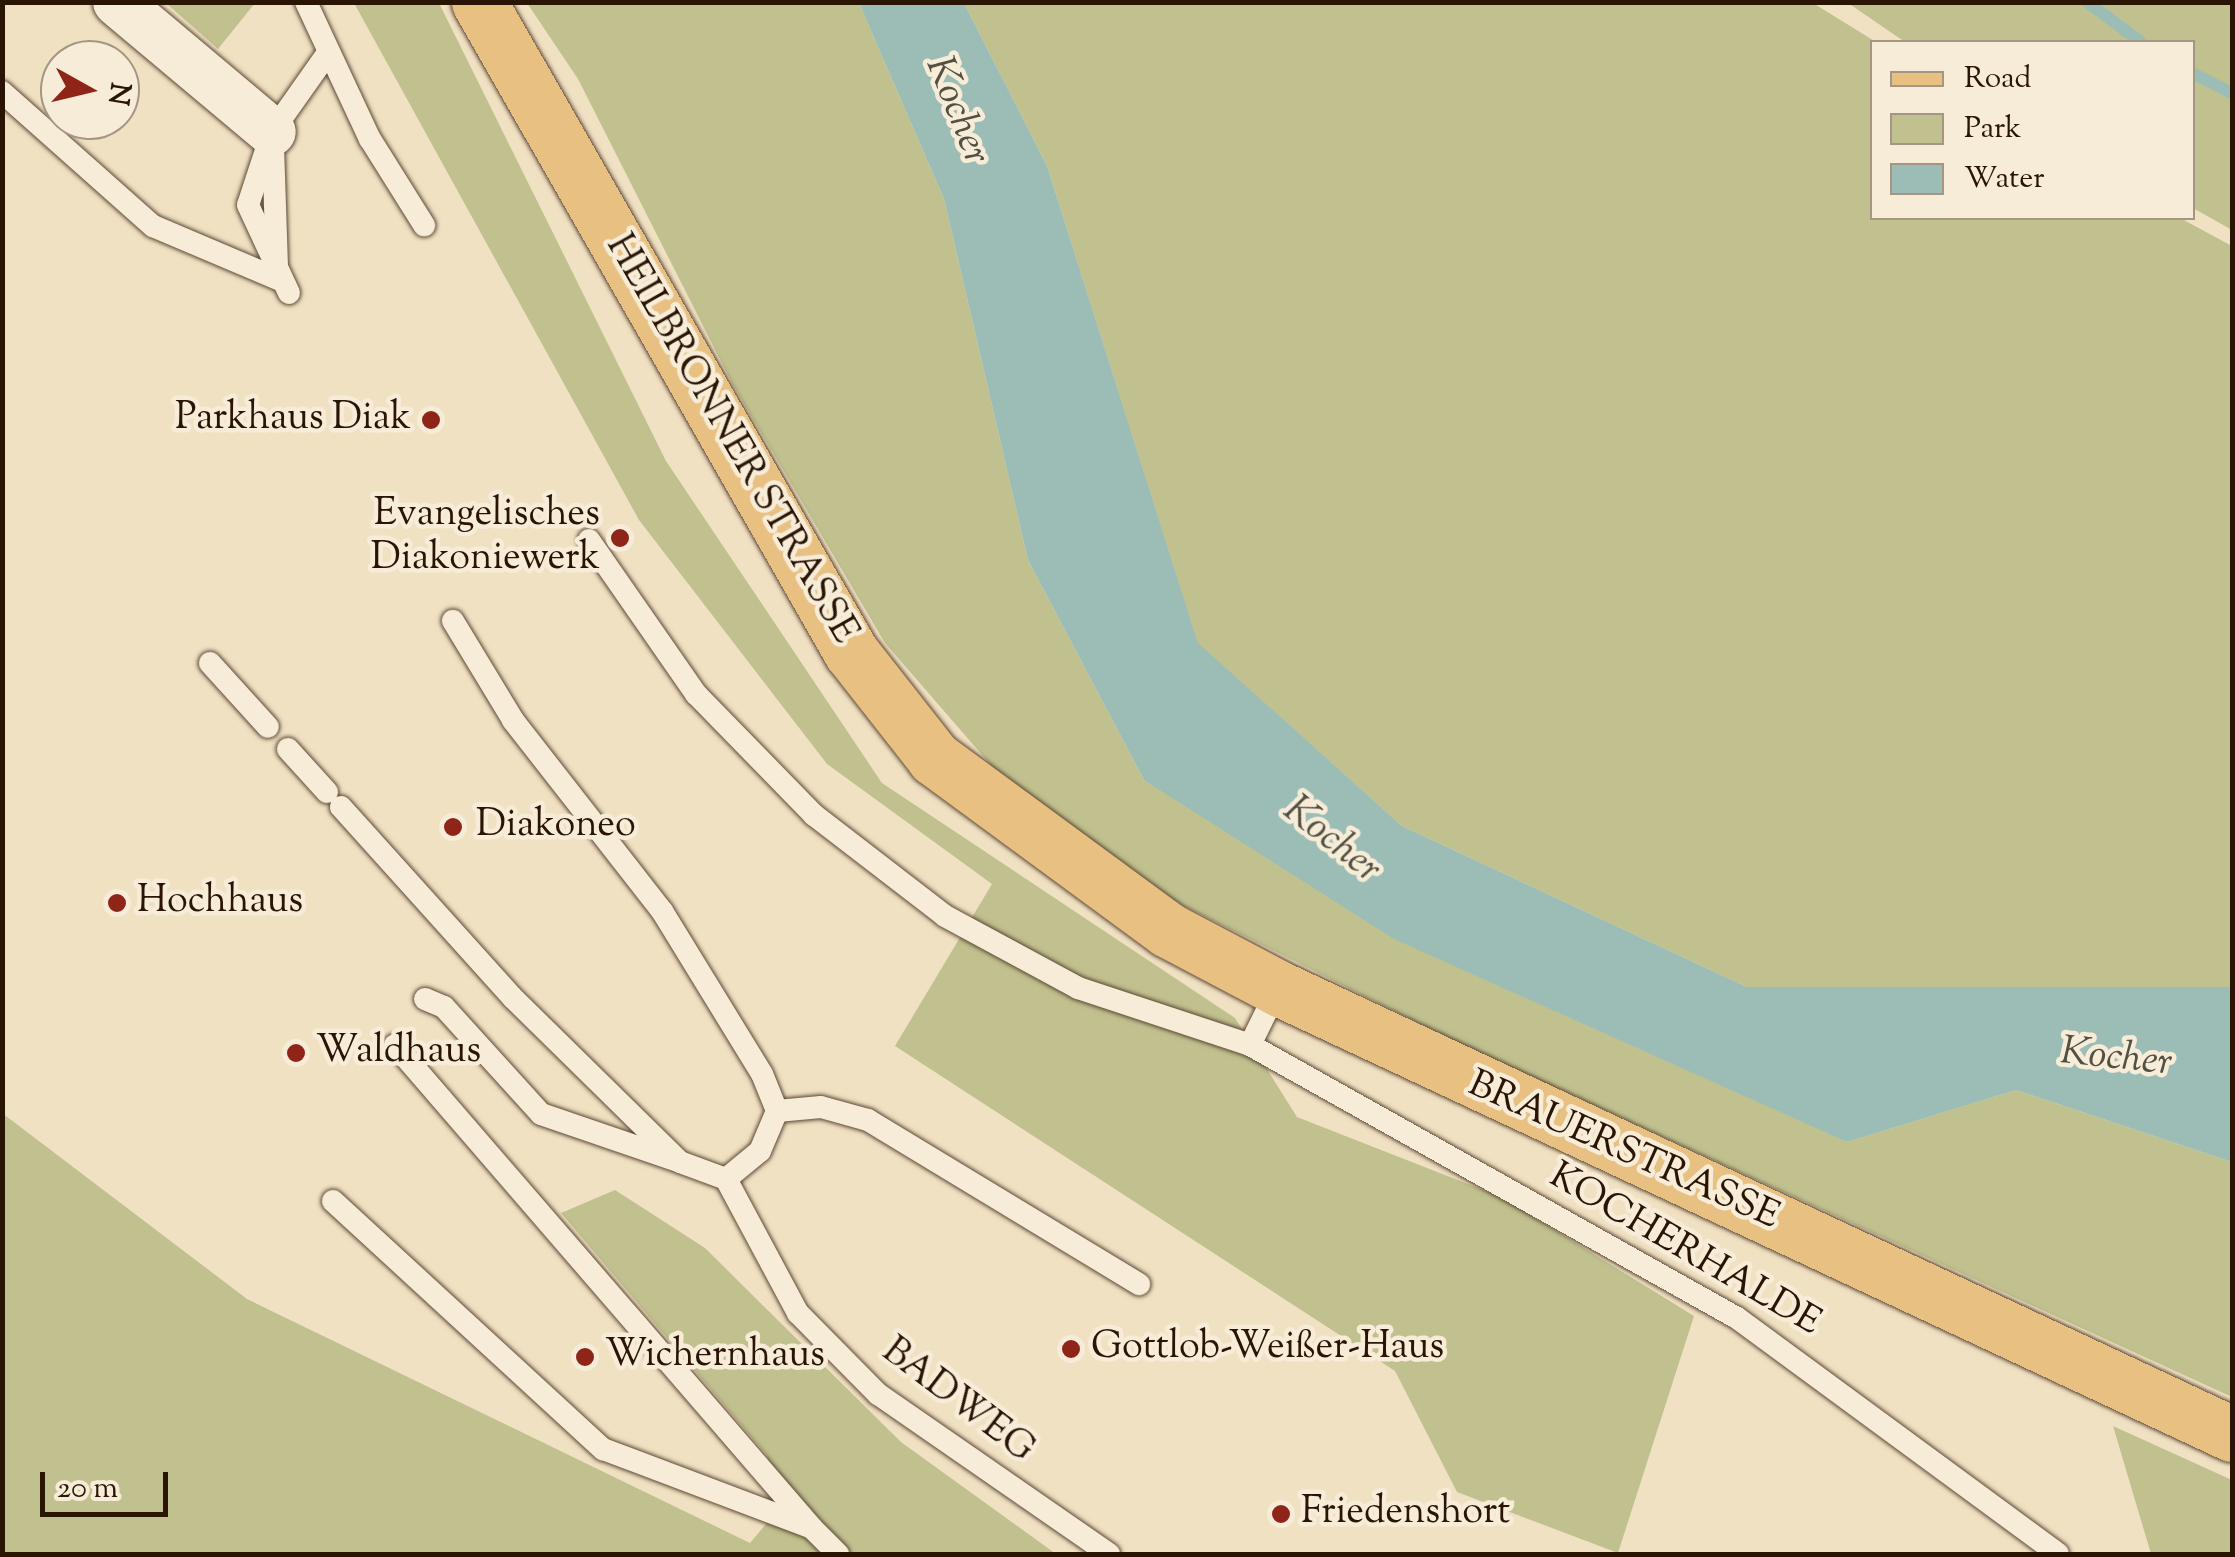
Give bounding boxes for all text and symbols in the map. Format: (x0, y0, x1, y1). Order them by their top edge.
north arrow (40, 40, 140, 140)
legend (1870, 40, 2195, 220)
water label: Kocher (913, 50, 999, 172)
text: Road (1964, 58, 2031, 101)
text: N (96, 80, 139, 108)
text: Park (1964, 108, 2021, 151)
text: Water (1964, 158, 2045, 201)
street label: HEILBRONNER STRASSE (594, 227, 866, 653)
place label: Parkhaus Diak (175, 397, 411, 443)
marker: Parkhaus Diak (420, 409, 442, 431)
place label: Evangelisches Diakoniewerk (371, 493, 600, 582)
marker: Evangelisches Diakoniewerk (609, 527, 631, 549)
water label: Kocher (1272, 787, 1390, 895)
place label: Diakoneo (476, 804, 636, 850)
marker: Diakoneo (440, 814, 466, 840)
place label: Hochhaus (137, 880, 303, 926)
marker: Hochhaus (106, 892, 128, 914)
water label: Kocher (2058, 1029, 2174, 1089)
place label: Waldhaus (316, 1030, 481, 1076)
marker: Waldhaus (285, 1042, 307, 1064)
street label: BRAUERSTRASSE (1460, 1063, 1786, 1241)
street label: KOCHERHALDE (1540, 1155, 1828, 1347)
place label: Gottlob-Weißer-Haus (1091, 1326, 1444, 1372)
street label: BADWEG (872, 1330, 1042, 1474)
place label: Wichernhaus (605, 1334, 825, 1380)
marker: Gottlob-Weißer-Haus (1060, 1338, 1082, 1360)
marker: Wichernhaus (574, 1346, 596, 1368)
scale bar (45, 1452, 172, 1514)
text: 20 m (57, 1468, 118, 1511)
place label: Friedenshort (1301, 1491, 1510, 1537)
marker: Friedenshort (1270, 1503, 1292, 1525)

